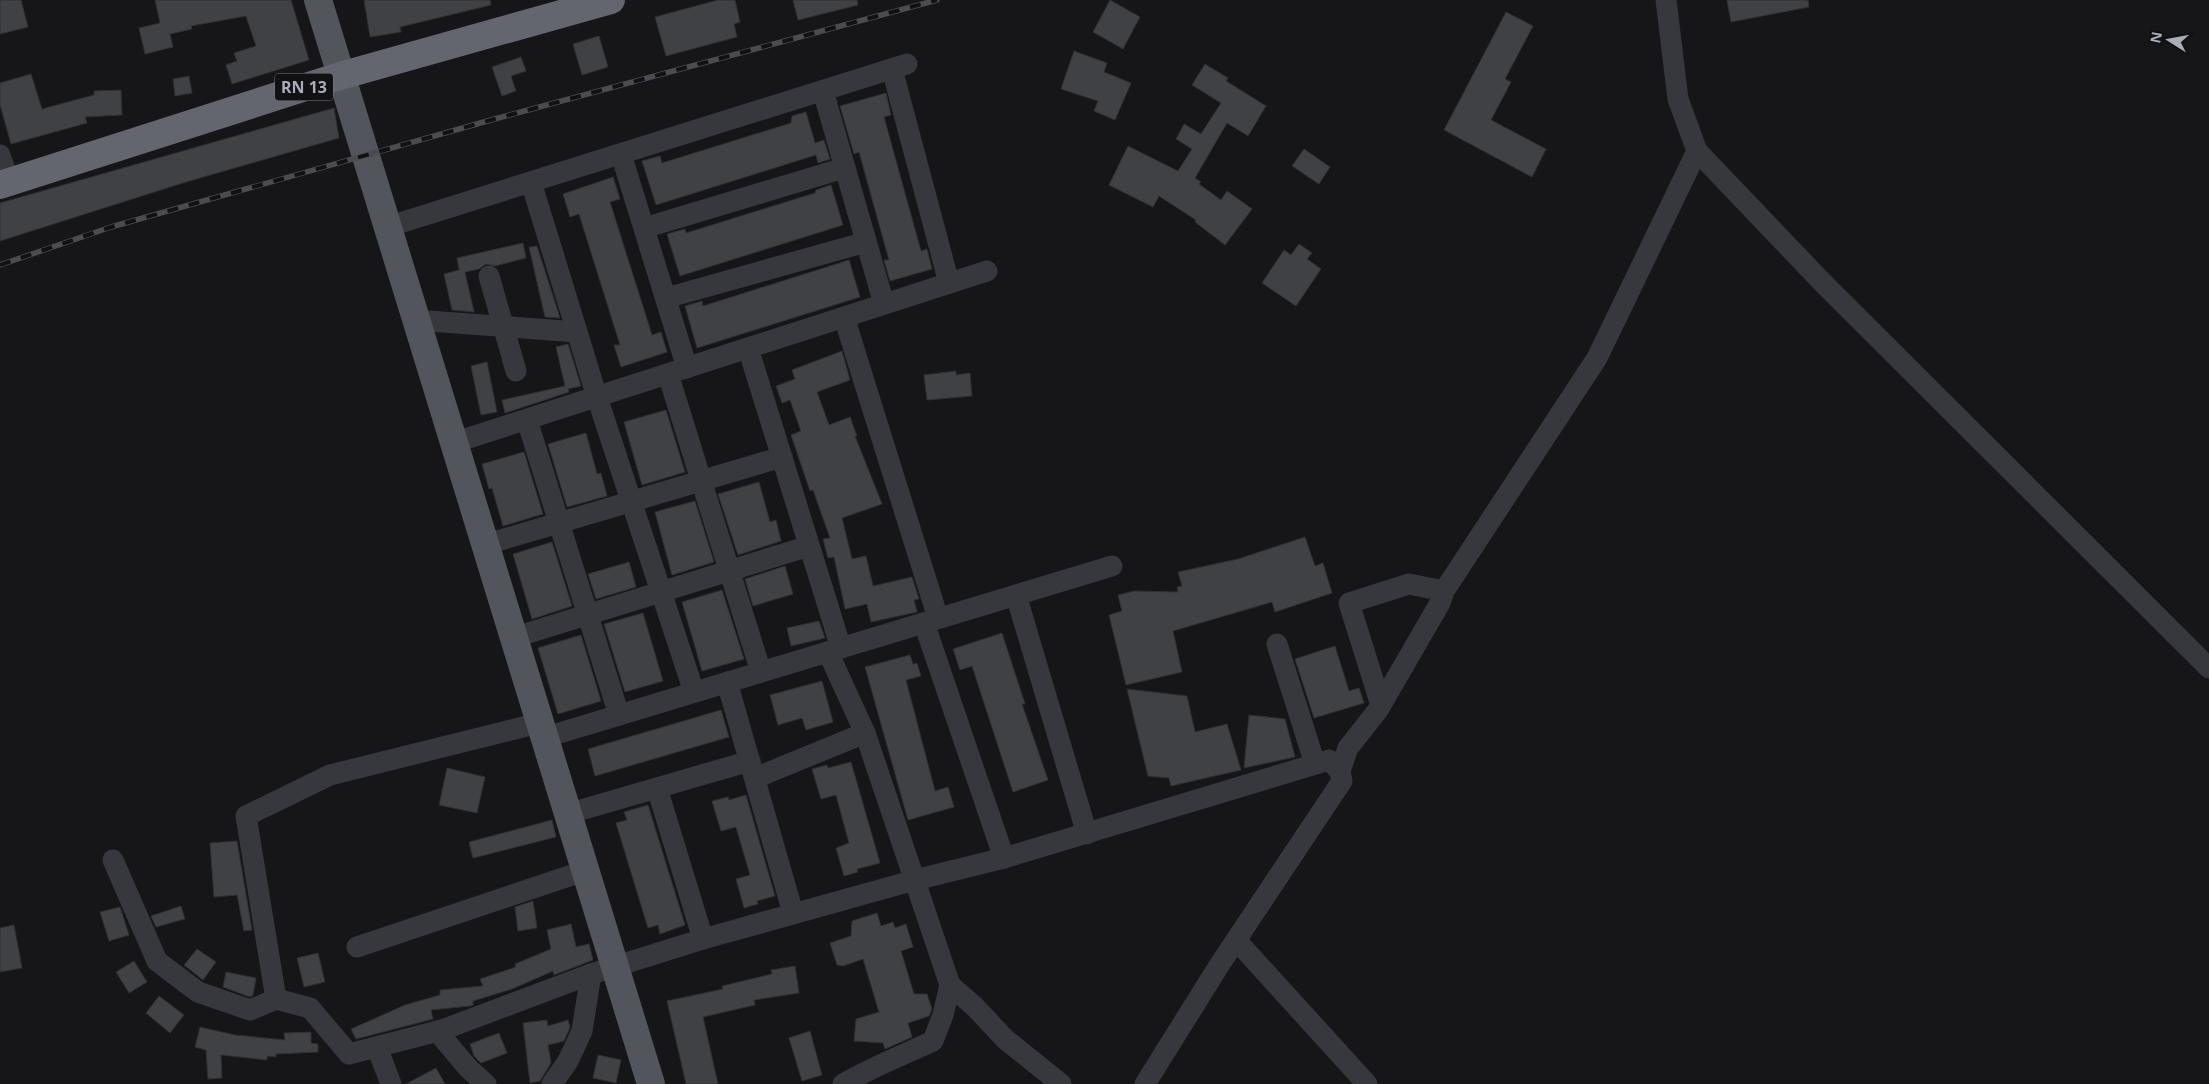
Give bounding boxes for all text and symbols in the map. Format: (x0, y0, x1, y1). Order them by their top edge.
north arrow (2144, 15, 2194, 65)
text: N (2145, 30, 2166, 45)
road number: RN 13 (275, 74, 333, 100)

